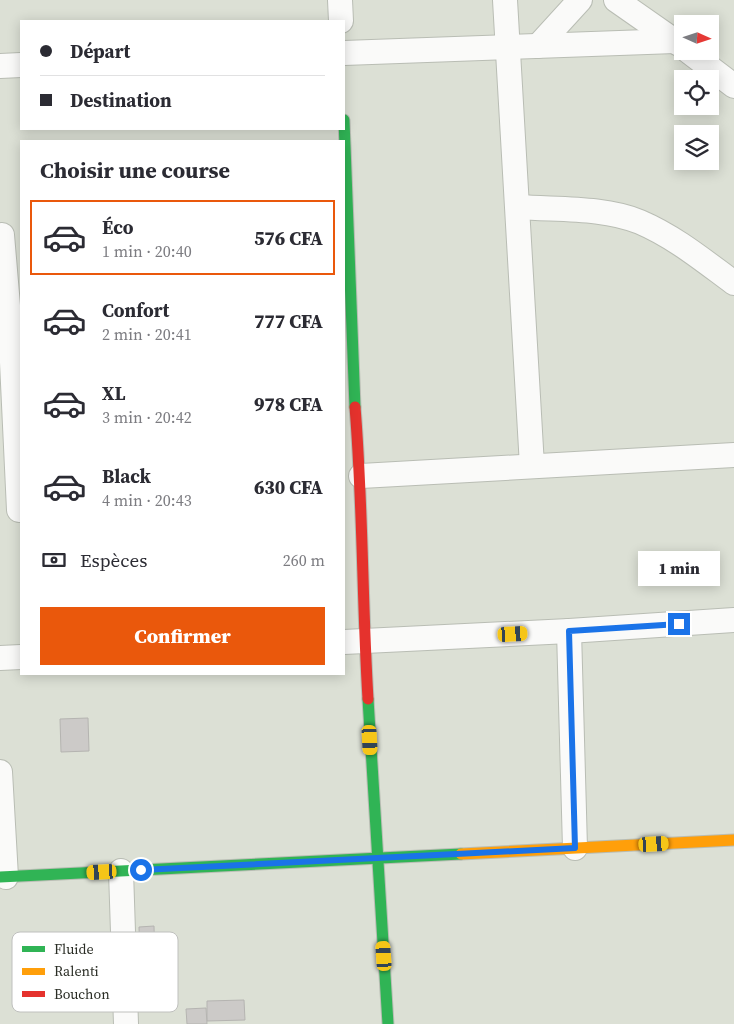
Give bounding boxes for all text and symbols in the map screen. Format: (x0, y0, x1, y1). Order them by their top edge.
north arrow (674, 15, 719, 60)
map controls (674, 15, 719, 170)
text: Départ (70, 38, 130, 64)
button: locate (674, 70, 719, 115)
text: Destination (70, 87, 172, 113)
button: layers (674, 125, 719, 170)
text: Choisir une course (40, 155, 230, 185)
text: Éco (102, 214, 134, 240)
icon: car (42, 215, 87, 260)
text: 576 CFA (254, 225, 323, 251)
text: 1 min · 20:40 (102, 240, 192, 262)
text: Confort (102, 297, 169, 323)
icon: car (42, 298, 87, 343)
text: 777 CFA (254, 308, 323, 334)
text: 2 min · 20:41 (102, 323, 192, 345)
text: XL (102, 380, 125, 406)
icon: car (42, 381, 87, 426)
text: 978 CFA (254, 391, 323, 417)
text: 3 min · 20:42 (102, 406, 192, 428)
text: Black (102, 463, 151, 489)
icon: car (42, 464, 87, 509)
text: 630 CFA (254, 474, 323, 500)
text: 4 min · 20:43 (102, 489, 192, 511)
icon: cash (40, 546, 68, 574)
text: Espèces (80, 547, 148, 573)
text: 260 m (283, 549, 325, 571)
callout: 1 min (638, 552, 720, 586)
text: 1 min (658, 557, 700, 579)
button: Confirmer (40, 607, 325, 665)
route end (668, 613, 690, 635)
car (497, 626, 528, 642)
car (361, 725, 378, 755)
car (638, 836, 669, 852)
route start (130, 859, 152, 881)
car (86, 864, 117, 880)
legend (12, 932, 178, 1012)
text: Fluide (54, 939, 94, 959)
car (375, 941, 392, 971)
text: Ralenti (54, 961, 99, 981)
text: Bouchon (54, 984, 110, 1004)

